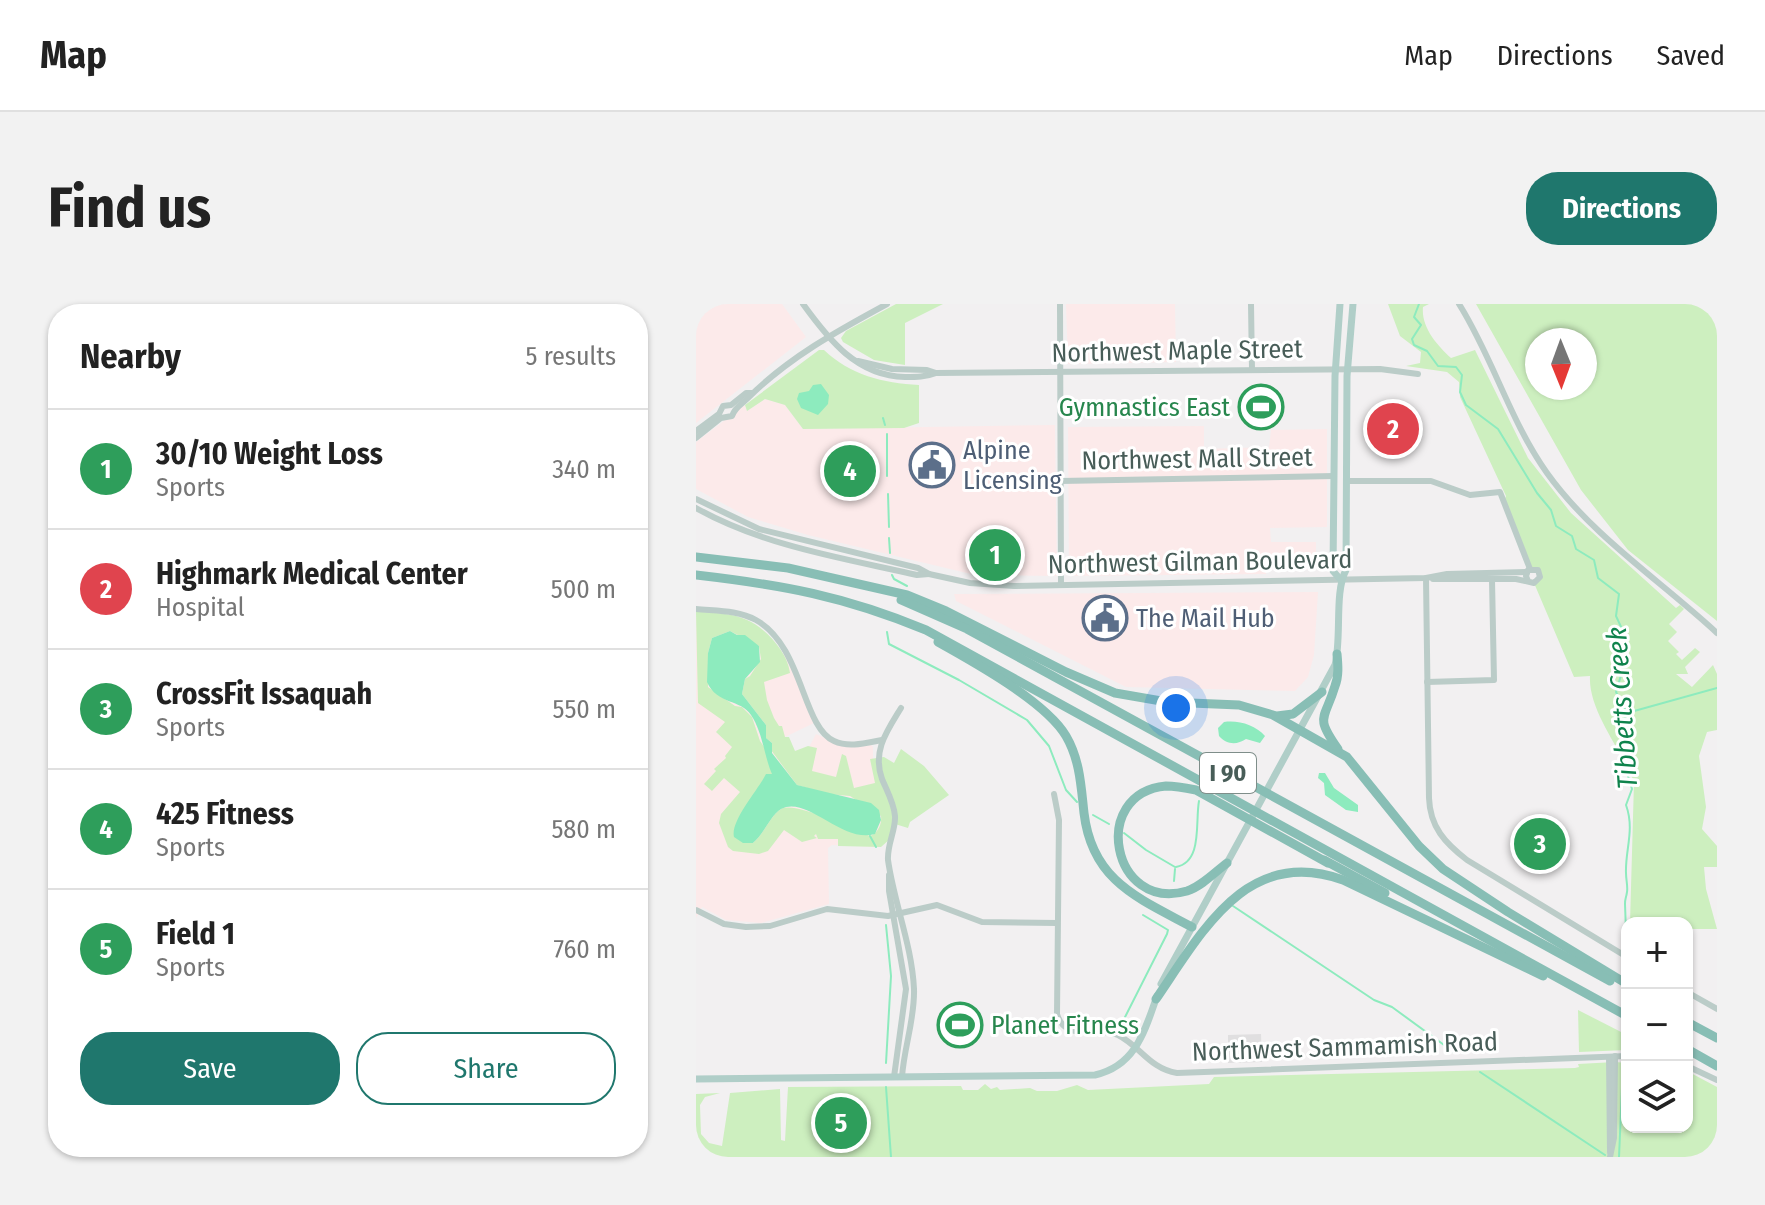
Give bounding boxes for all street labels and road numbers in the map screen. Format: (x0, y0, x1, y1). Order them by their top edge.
street label: Northwest Maple Street (1051, 333, 1303, 369)
street label: Northwest Mall Street (1081, 441, 1313, 477)
street label: Northwest Gilman Boulevard (1048, 544, 1352, 580)
road number: I 90 (1200, 753, 1256, 793)
street label: Northwest Sammamish Road (1192, 1026, 1498, 1068)

